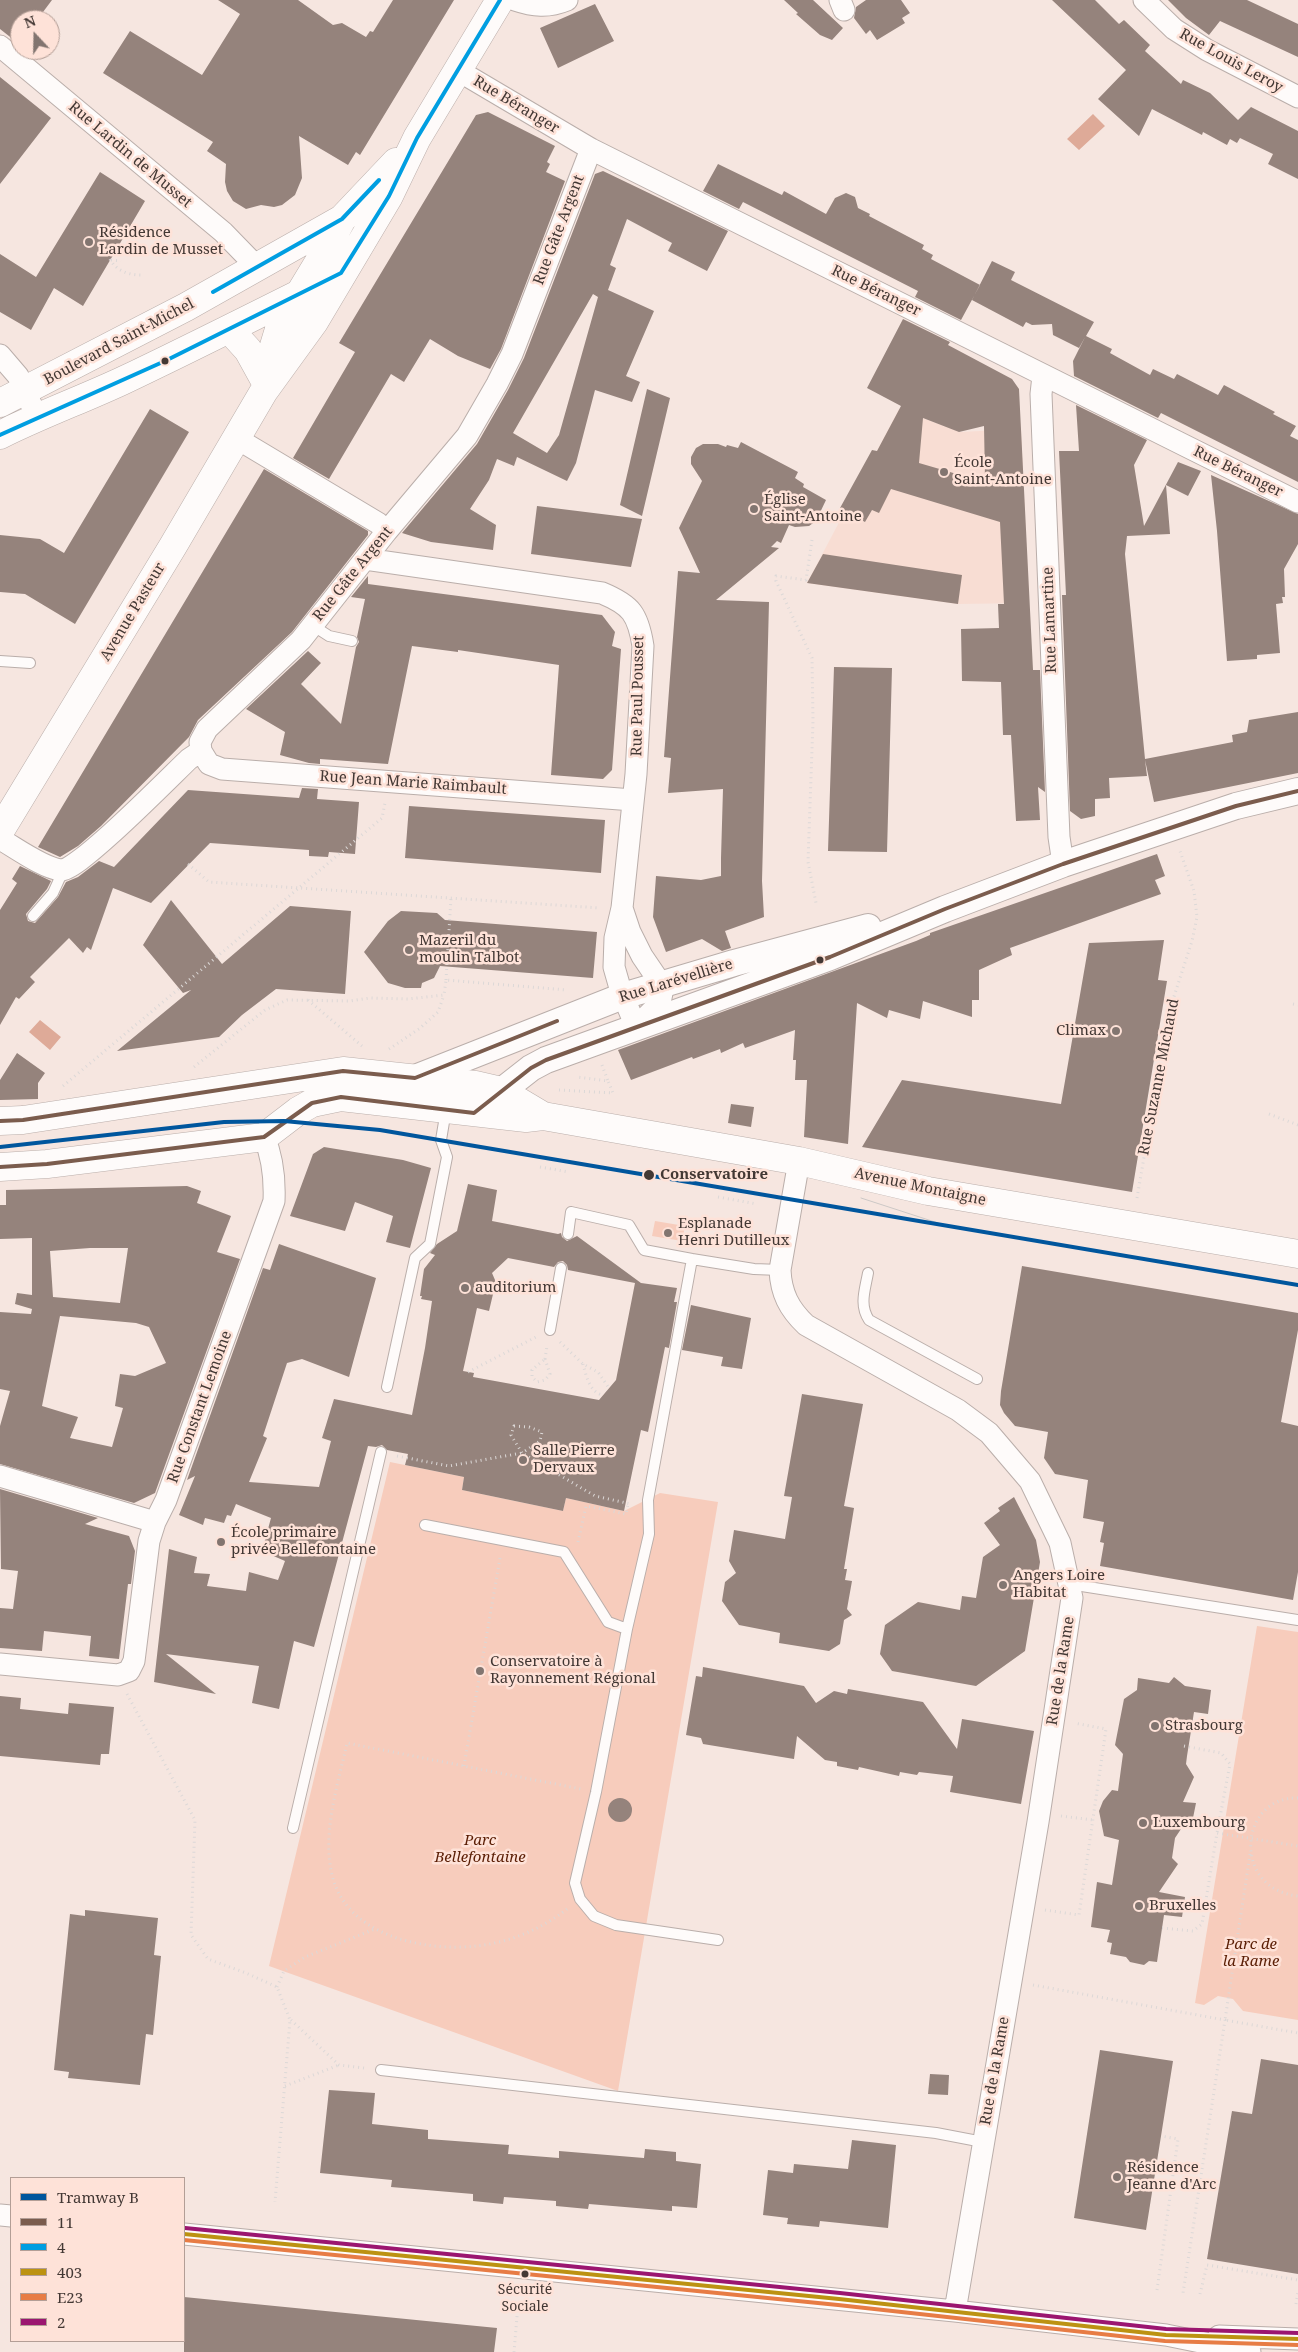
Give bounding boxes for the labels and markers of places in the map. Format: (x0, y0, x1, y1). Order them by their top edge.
place label: Résidence Lardin de Musset (99, 224, 223, 259)
marker: Résidence Lardin de Musset (83, 236, 95, 248)
unlabelled marker (160, 356, 170, 366)
place label: École Saint-Antoine (954, 454, 1052, 489)
marker: École Saint-Antoine (938, 466, 950, 478)
place label: Église Saint-Antoine (764, 491, 862, 526)
marker: Église Saint-Antoine (748, 503, 760, 515)
place label: Mazeril du moulin Talbot (419, 932, 519, 967)
marker: Mazeril du moulin Talbot (403, 944, 415, 956)
unlabelled marker (815, 955, 825, 965)
place label: Climax (1056, 1022, 1106, 1040)
marker: Climax (1110, 1025, 1122, 1037)
place label: Conservatoire (660, 1166, 768, 1184)
marker: Conservatoire (642, 1168, 656, 1182)
place label: Esplanade Henri Dutilleux (678, 1215, 789, 1250)
marker: Esplanade Henri Dutilleux (662, 1227, 674, 1239)
place label: auditorium (475, 1279, 556, 1297)
marker: auditorium (459, 1282, 471, 1294)
place label: Salle Pierre Dervaux (533, 1442, 615, 1477)
marker: Salle Pierre Dervaux (517, 1454, 529, 1466)
place label: École primaire privée Bellefontaine (231, 1524, 376, 1559)
marker: École primaire privée Bellefontaine (215, 1536, 227, 1548)
place label: Angers Loire Habitat (1013, 1567, 1105, 1602)
marker: Angers Loire Habitat (997, 1579, 1009, 1591)
place label: Conservatoire à Rayonnement Régional (490, 1653, 656, 1688)
marker: Conservatoire à Rayonnement Régional (474, 1665, 486, 1677)
place label: Strasbourg (1165, 1717, 1243, 1735)
marker: Strasbourg (1149, 1720, 1161, 1732)
place label: Luxembourg (1153, 1814, 1245, 1832)
marker: Luxembourg (1137, 1817, 1149, 1829)
place label: Bruxelles (1149, 1897, 1216, 1915)
marker: Bruxelles (1133, 1900, 1145, 1912)
place label: Résidence Jeanne d'Arc (1127, 2159, 1216, 2194)
marker: Résidence Jeanne d'Arc (1111, 2171, 1123, 2183)
marker: Sécurité Sociale (520, 2269, 530, 2279)
place label: Sécurité Sociale (498, 2282, 552, 2314)

